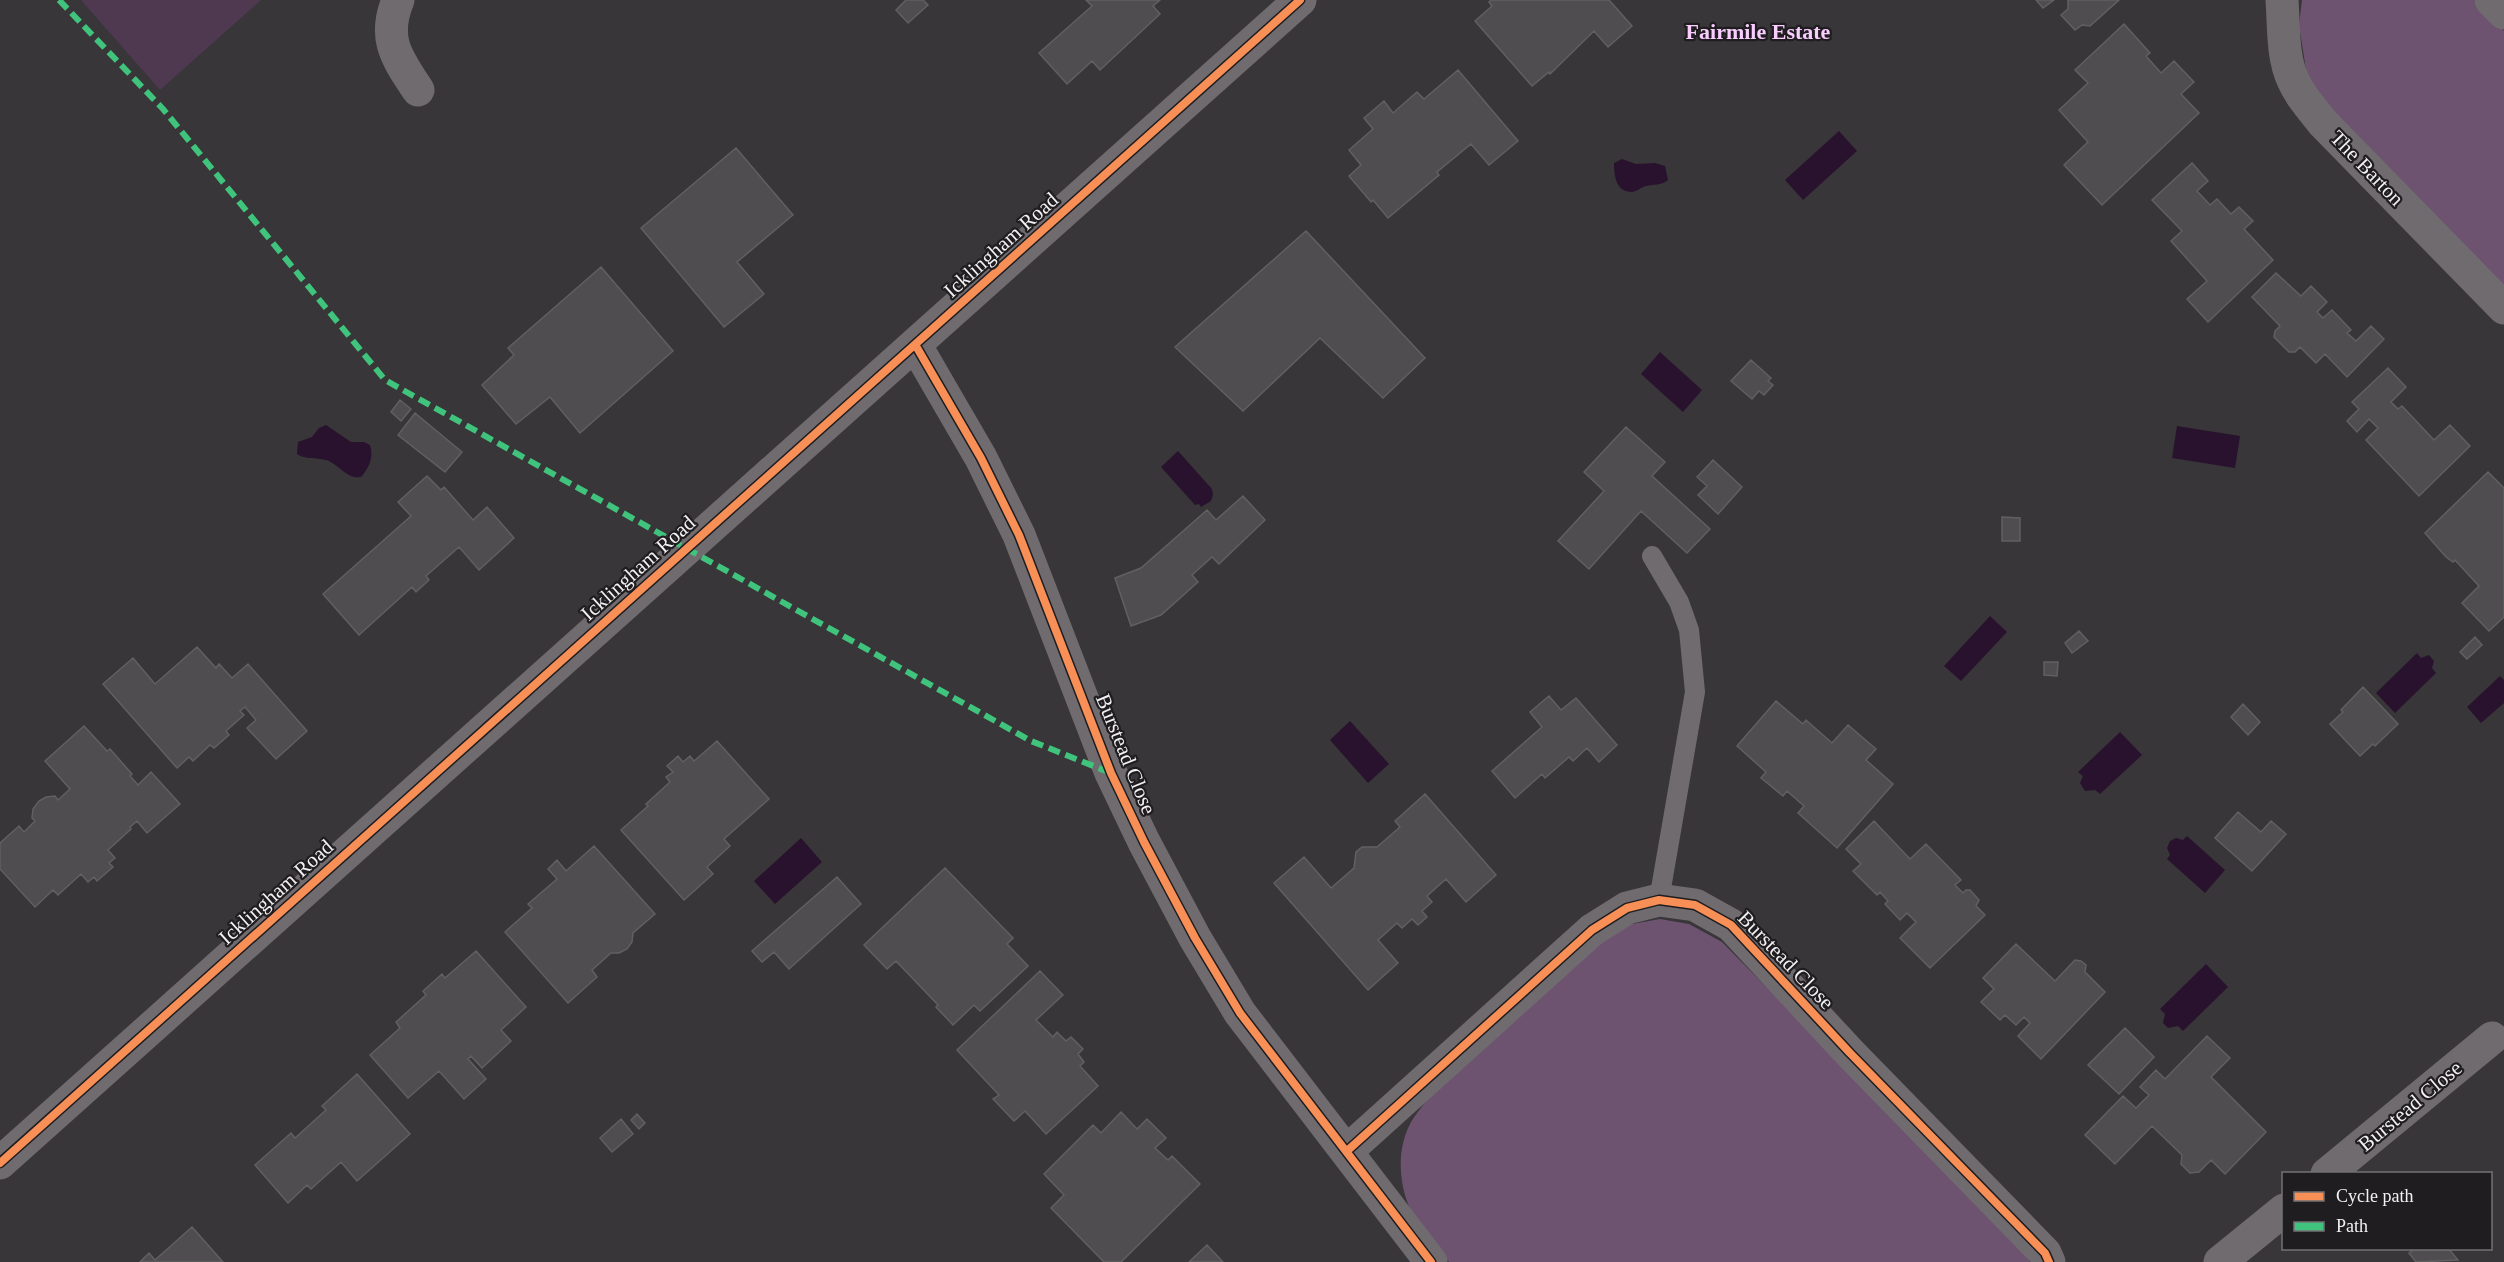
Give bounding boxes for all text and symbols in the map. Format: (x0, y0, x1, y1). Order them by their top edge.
district label: Fairmile Estate (1686, 19, 1831, 44)
street label: The Barton (2325, 125, 2409, 211)
street label: Icklingham Road (939, 187, 1063, 303)
street label: Icklingham Road (576, 510, 700, 626)
street label: Burstead Close (1091, 690, 1161, 818)
street label: Icklingham Road (214, 834, 338, 950)
street label: Burstead Close (1733, 906, 1839, 1014)
street label: Burstead Close (2353, 1056, 2467, 1156)
legend (2282, 1172, 2492, 1250)
text: Cycle path (2336, 1186, 2413, 1206)
text: Path (2336, 1216, 2368, 1236)

